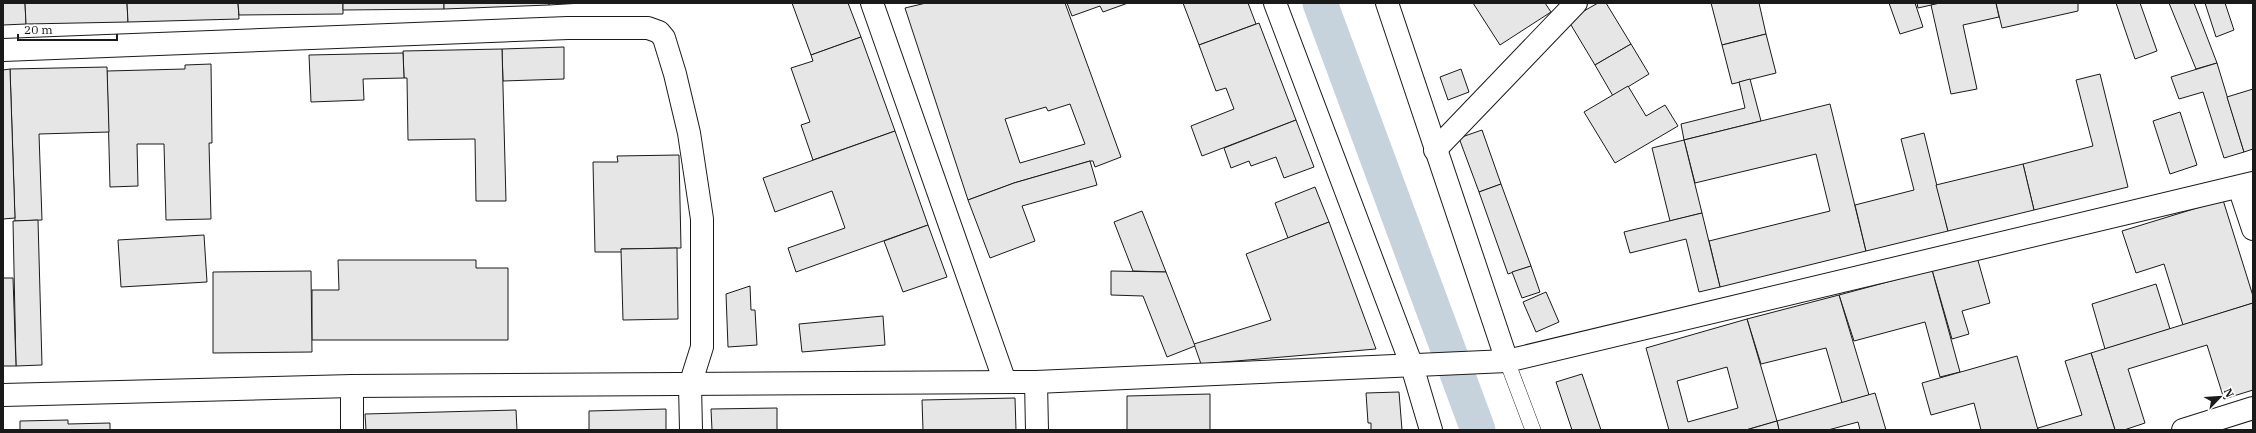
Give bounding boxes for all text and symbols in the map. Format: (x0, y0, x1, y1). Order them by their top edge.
scale bar (18, 16, 117, 42)
text: 20 m (24, 22, 53, 37)
north arrow (2200, 377, 2240, 417)
text: N (2221, 386, 2237, 400)

